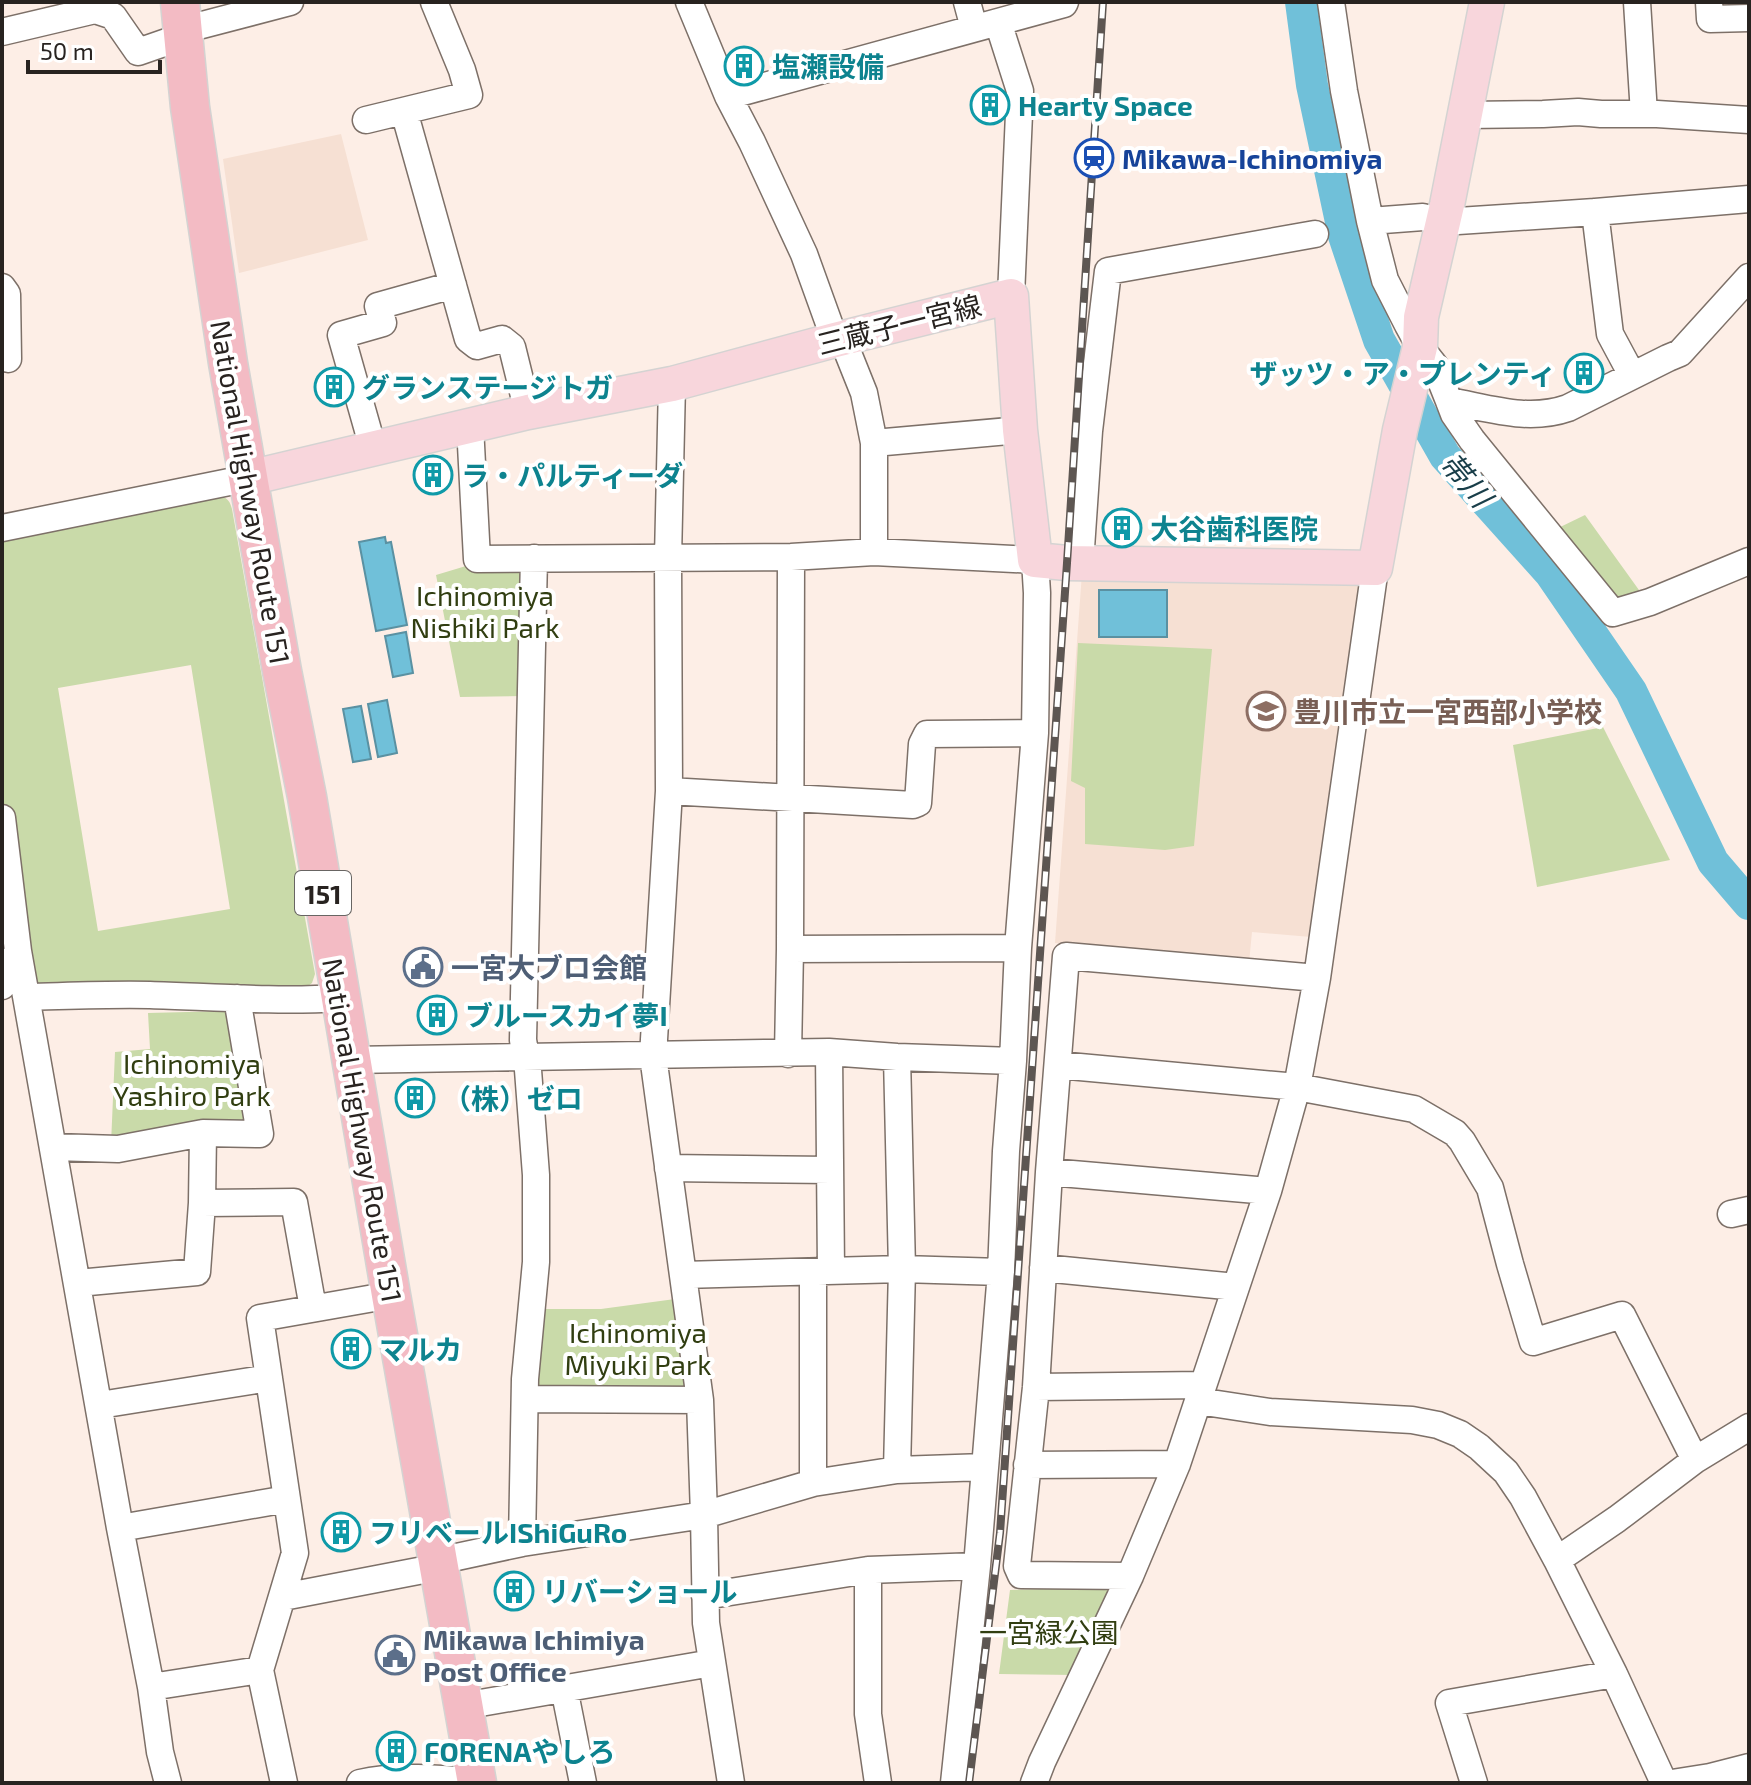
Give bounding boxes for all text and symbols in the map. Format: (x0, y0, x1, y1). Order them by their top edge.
scale bar (28, 24, 160, 74)
text: 50 m (40, 36, 94, 65)
building icon: 塩瀬設備 (723, 45, 765, 87)
place label: 塩瀬設備 (772, 49, 884, 83)
building icon: Hearty Space (969, 84, 1011, 126)
place label: Hearty Space (1018, 88, 1193, 122)
station icon: Mikawa-Ichinomiya (1073, 137, 1115, 179)
place label: Mikawa-Ichinomiya (1122, 141, 1383, 175)
street label: 三蔵子一宮線 (813, 287, 985, 361)
street label: National Highway Route 151 (204, 317, 298, 667)
building icon: ザッツ・ア・プレンティ (1563, 352, 1605, 394)
place label: ザッツ・ア・プレンティ (1250, 356, 1556, 390)
building icon: グランステージトガ (313, 366, 355, 408)
place label: グランステージトガ (362, 370, 613, 404)
water label: 帯川 (1434, 444, 1502, 516)
building icon: ラ・パルティーダ (412, 454, 454, 496)
place label: ラ・パルティーダ (461, 458, 683, 492)
building icon: 大谷歯科医院 (1101, 507, 1143, 549)
place label: 大谷歯科医院 (1150, 511, 1318, 545)
park label: Ichinomiya Nishiki Park (411, 578, 559, 644)
school or university icon: 豊川市立一宮西部小学校 (1245, 690, 1287, 732)
place label: 豊川市立一宮西部小学校 (1294, 694, 1602, 728)
road number: 151 (295, 871, 351, 915)
public building icon: 一宮大ブロ会館 (402, 946, 444, 988)
place label: 一宮大ブロ会館 (451, 950, 647, 984)
street label: National Highway Route 151 (316, 955, 410, 1305)
building icon: ブルースカイ夢I (416, 994, 458, 1036)
place label: ブルースカイ夢I (465, 998, 668, 1032)
park label: Ichinomiya Yashiro Park (113, 1046, 271, 1112)
building icon: （株）ゼロ (394, 1077, 436, 1119)
place label: （株）ゼロ (443, 1081, 583, 1115)
park label: Ichinomiya Miyuki Park (565, 1315, 711, 1381)
building icon: マルカ (330, 1328, 372, 1370)
place label: マルカ (379, 1332, 462, 1366)
building icon: フリベールIShiGuRo (320, 1511, 362, 1553)
place label: フリベールIShiGuRo (369, 1515, 627, 1549)
building icon: リバーショール (493, 1570, 535, 1612)
place label: リバーショール (542, 1574, 737, 1608)
park label: 一宮緑公園 (979, 1615, 1119, 1649)
place label: Mikawa Ichimiya Post Office (423, 1622, 645, 1688)
public building icon: Mikawa Ichimiya Post Office (374, 1634, 416, 1676)
building icon: FORENAやしろ (375, 1730, 417, 1772)
place label: FORENAやしろ (424, 1734, 616, 1768)

